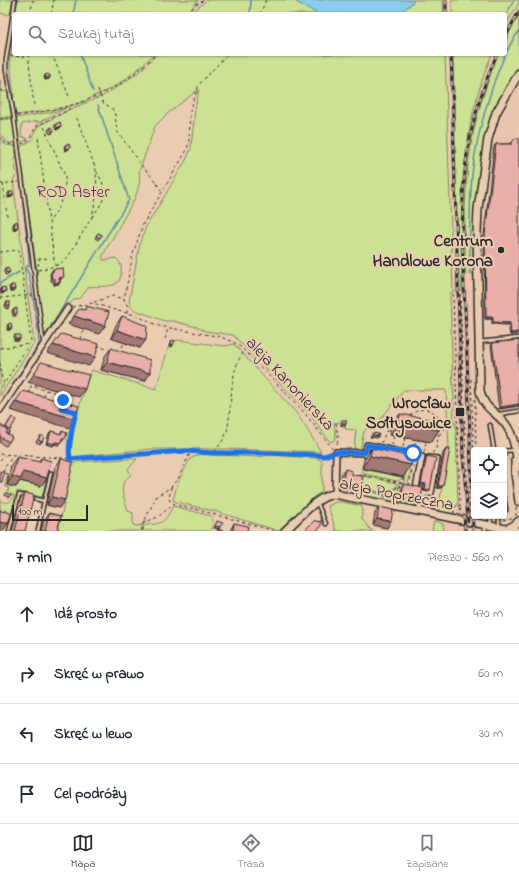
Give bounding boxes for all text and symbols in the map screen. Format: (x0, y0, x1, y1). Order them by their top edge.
search box (12, 12, 507, 56)
icon: search (26, 23, 48, 45)
text: Szukaj tutaj (58, 23, 134, 45)
park label: ROD Aster (37, 180, 110, 205)
place label: Centrum Handlowe Korona (373, 229, 493, 274)
marker: Centrum Handlowe Korona (496, 245, 506, 255)
street label: aleja Kanonierska (240, 331, 340, 437)
route end (54, 391, 72, 409)
place label: Wrocław Sołtysowice (366, 391, 452, 438)
marker: Wrocław Sołtysowice (454, 406, 466, 418)
route start (404, 444, 422, 462)
map controls (471, 447, 507, 519)
button: locate (471, 447, 507, 483)
street label: aleja Poprzeczna (338, 471, 456, 518)
button: layers (471, 483, 507, 519)
scale bar (12, 503, 88, 522)
text: 100 m (18, 504, 42, 520)
text: 7 min (16, 545, 52, 570)
text: Pieszo · 560 m (428, 548, 503, 567)
icon: ahead (16, 603, 38, 625)
text: Idź prosto (54, 603, 117, 625)
text: 470 m (473, 604, 503, 623)
icon: right (16, 663, 38, 685)
text: Skręć w prawo (54, 663, 144, 685)
text: 60 m (478, 664, 503, 683)
icon: left (16, 723, 38, 745)
text: Skręć w lewo (54, 723, 132, 745)
text: 30 m (479, 724, 503, 743)
icon: arrive (16, 783, 38, 805)
text: Cel podróży (54, 783, 127, 805)
tab: Mapa (71, 832, 95, 872)
tab: Trasa (237, 832, 264, 872)
tab: Zapisane (406, 832, 448, 872)

